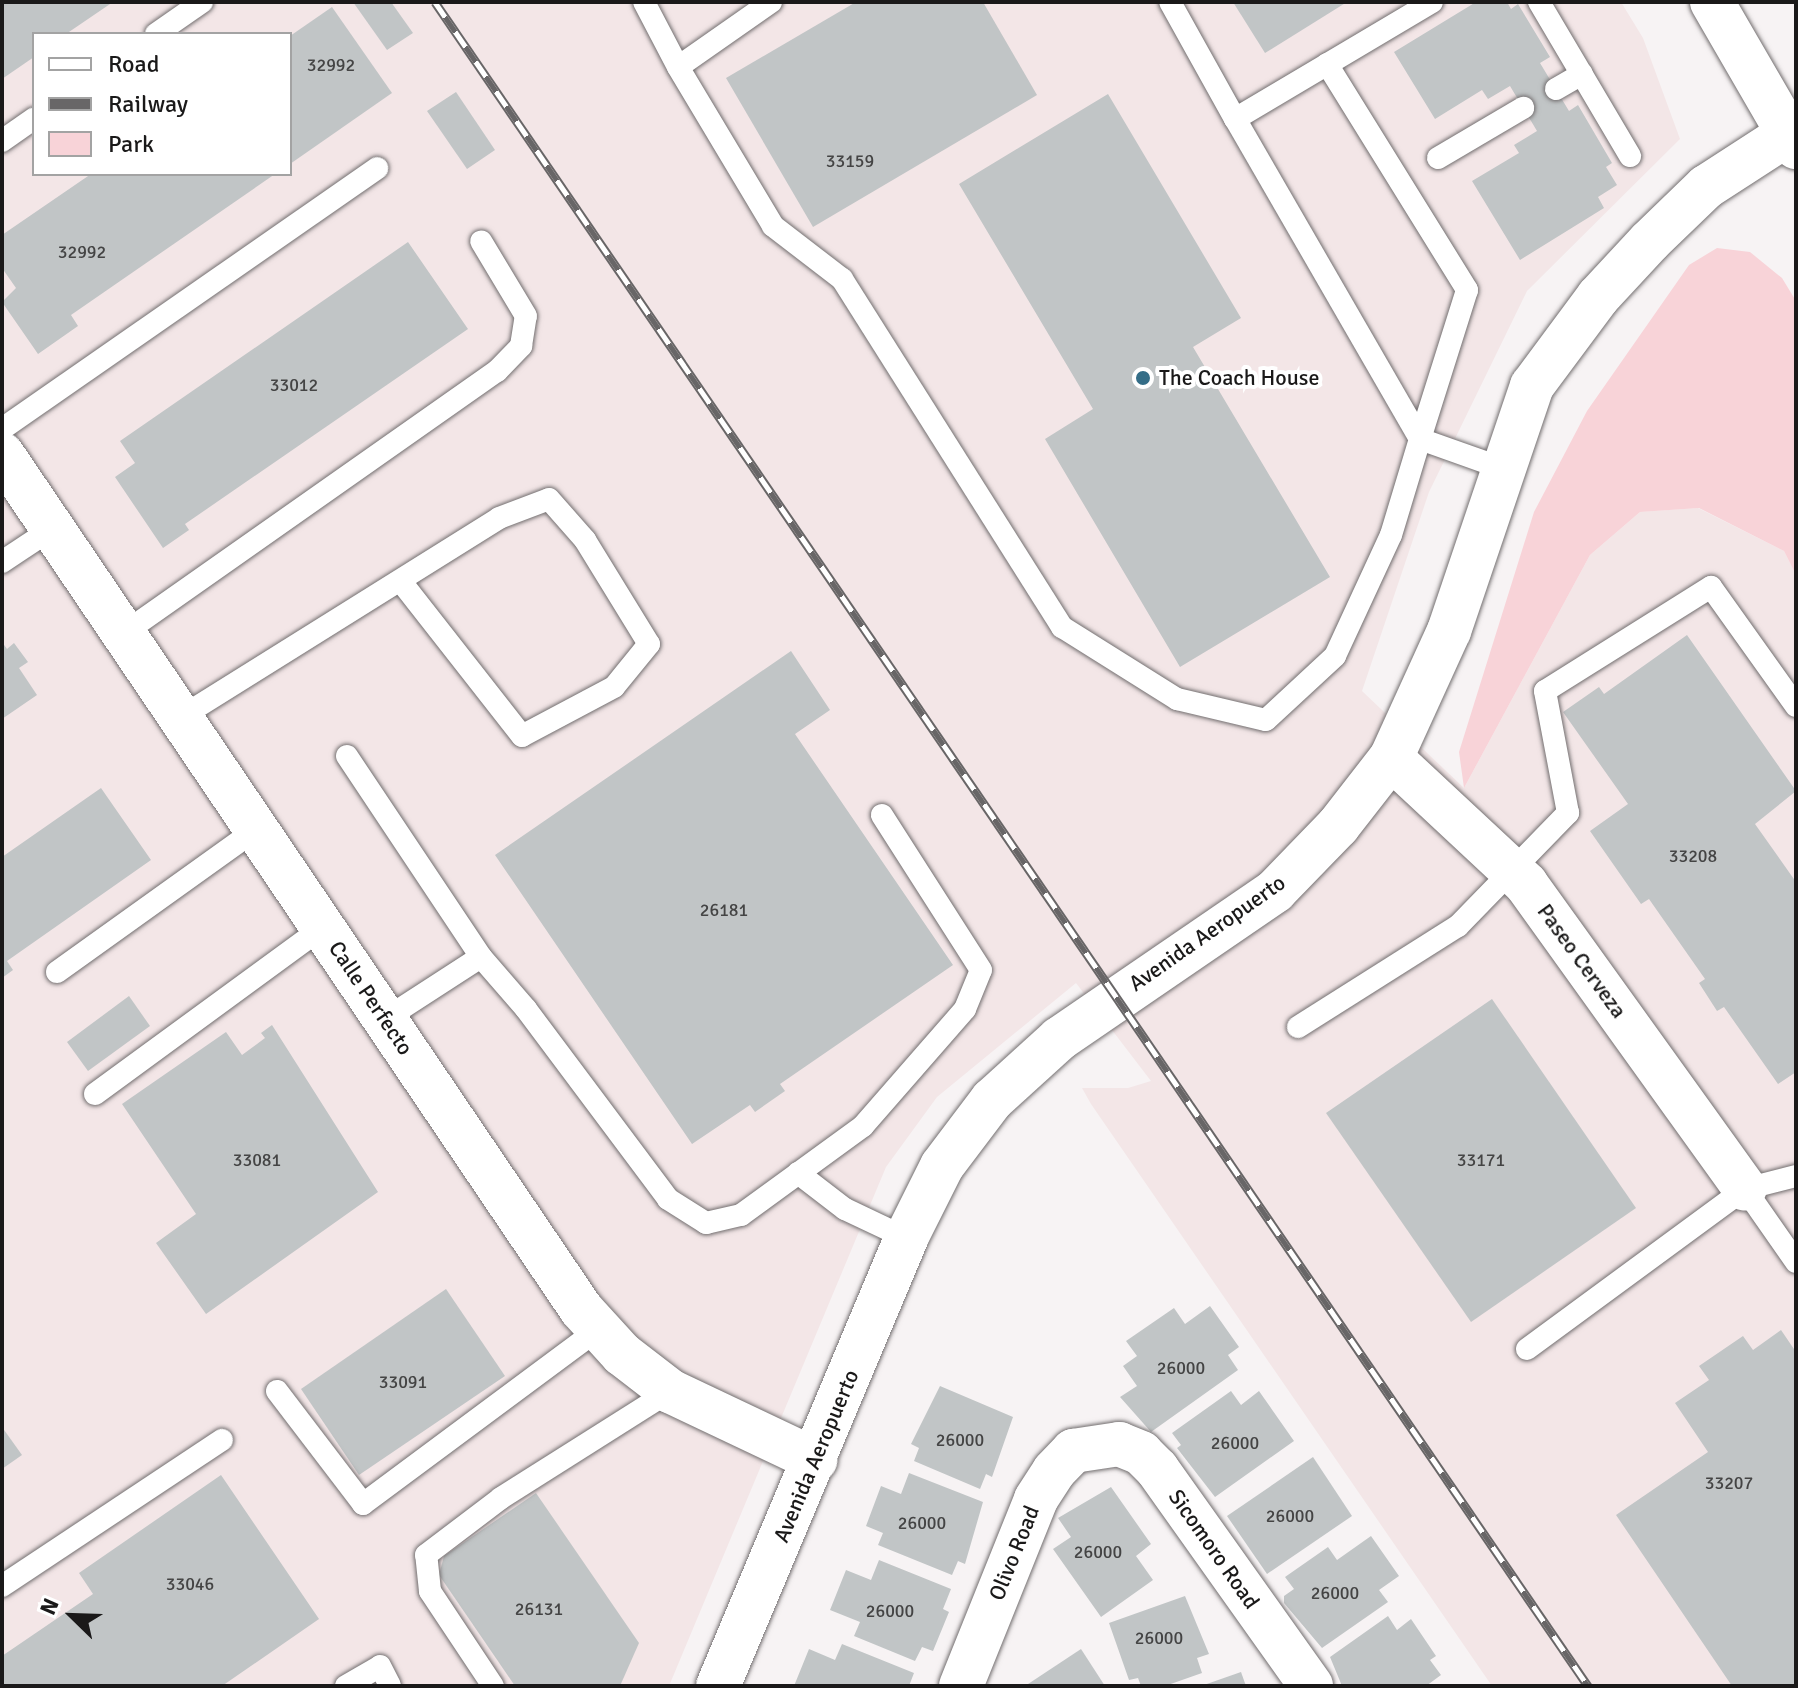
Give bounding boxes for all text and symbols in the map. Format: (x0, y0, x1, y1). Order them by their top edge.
legend (32, 32, 292, 176)
text: Road (108, 49, 159, 79)
house number: 32992 (307, 54, 355, 76)
text: Railway (108, 89, 188, 119)
text: Park (108, 129, 154, 159)
house number: 33159 (826, 150, 874, 172)
house number: 32992 (58, 241, 106, 263)
place label: The Coach House (1159, 365, 1319, 391)
marker: The Coach House (1134, 369, 1152, 387)
house number: 33012 (270, 374, 318, 396)
house number: 33208 (1669, 845, 1717, 867)
street label: Avenida Aeropuerto (1124, 869, 1290, 997)
house number: 26181 (700, 899, 748, 921)
street label: Paseo Cerveza (1532, 899, 1632, 1023)
street label: Calle Perfecto (323, 936, 419, 1060)
house number: 33081 (233, 1149, 281, 1171)
house number: 33171 (1457, 1149, 1505, 1171)
house number: 26000 (1157, 1357, 1205, 1379)
street label: Avenida Aeropuerto (768, 1366, 864, 1546)
house number: 33091 (379, 1371, 427, 1393)
house number: 26000 (936, 1429, 984, 1451)
house number: 26000 (1211, 1432, 1259, 1454)
house number: 33207 (1705, 1472, 1753, 1494)
street label: Sicomoro Road (1163, 1484, 1265, 1614)
street label: Olivo Road (983, 1502, 1045, 1604)
house number: 26000 (1266, 1505, 1314, 1527)
house number: 26000 (898, 1512, 946, 1534)
house number: 26000 (1074, 1541, 1122, 1563)
house number: 33046 (166, 1573, 214, 1595)
north arrow (32, 1576, 112, 1656)
house number: 26000 (1311, 1582, 1359, 1604)
text: N (34, 1594, 65, 1619)
house number: 26131 (515, 1598, 563, 1620)
house number: 26000 (866, 1600, 914, 1622)
house number: 26000 (1135, 1627, 1183, 1649)

